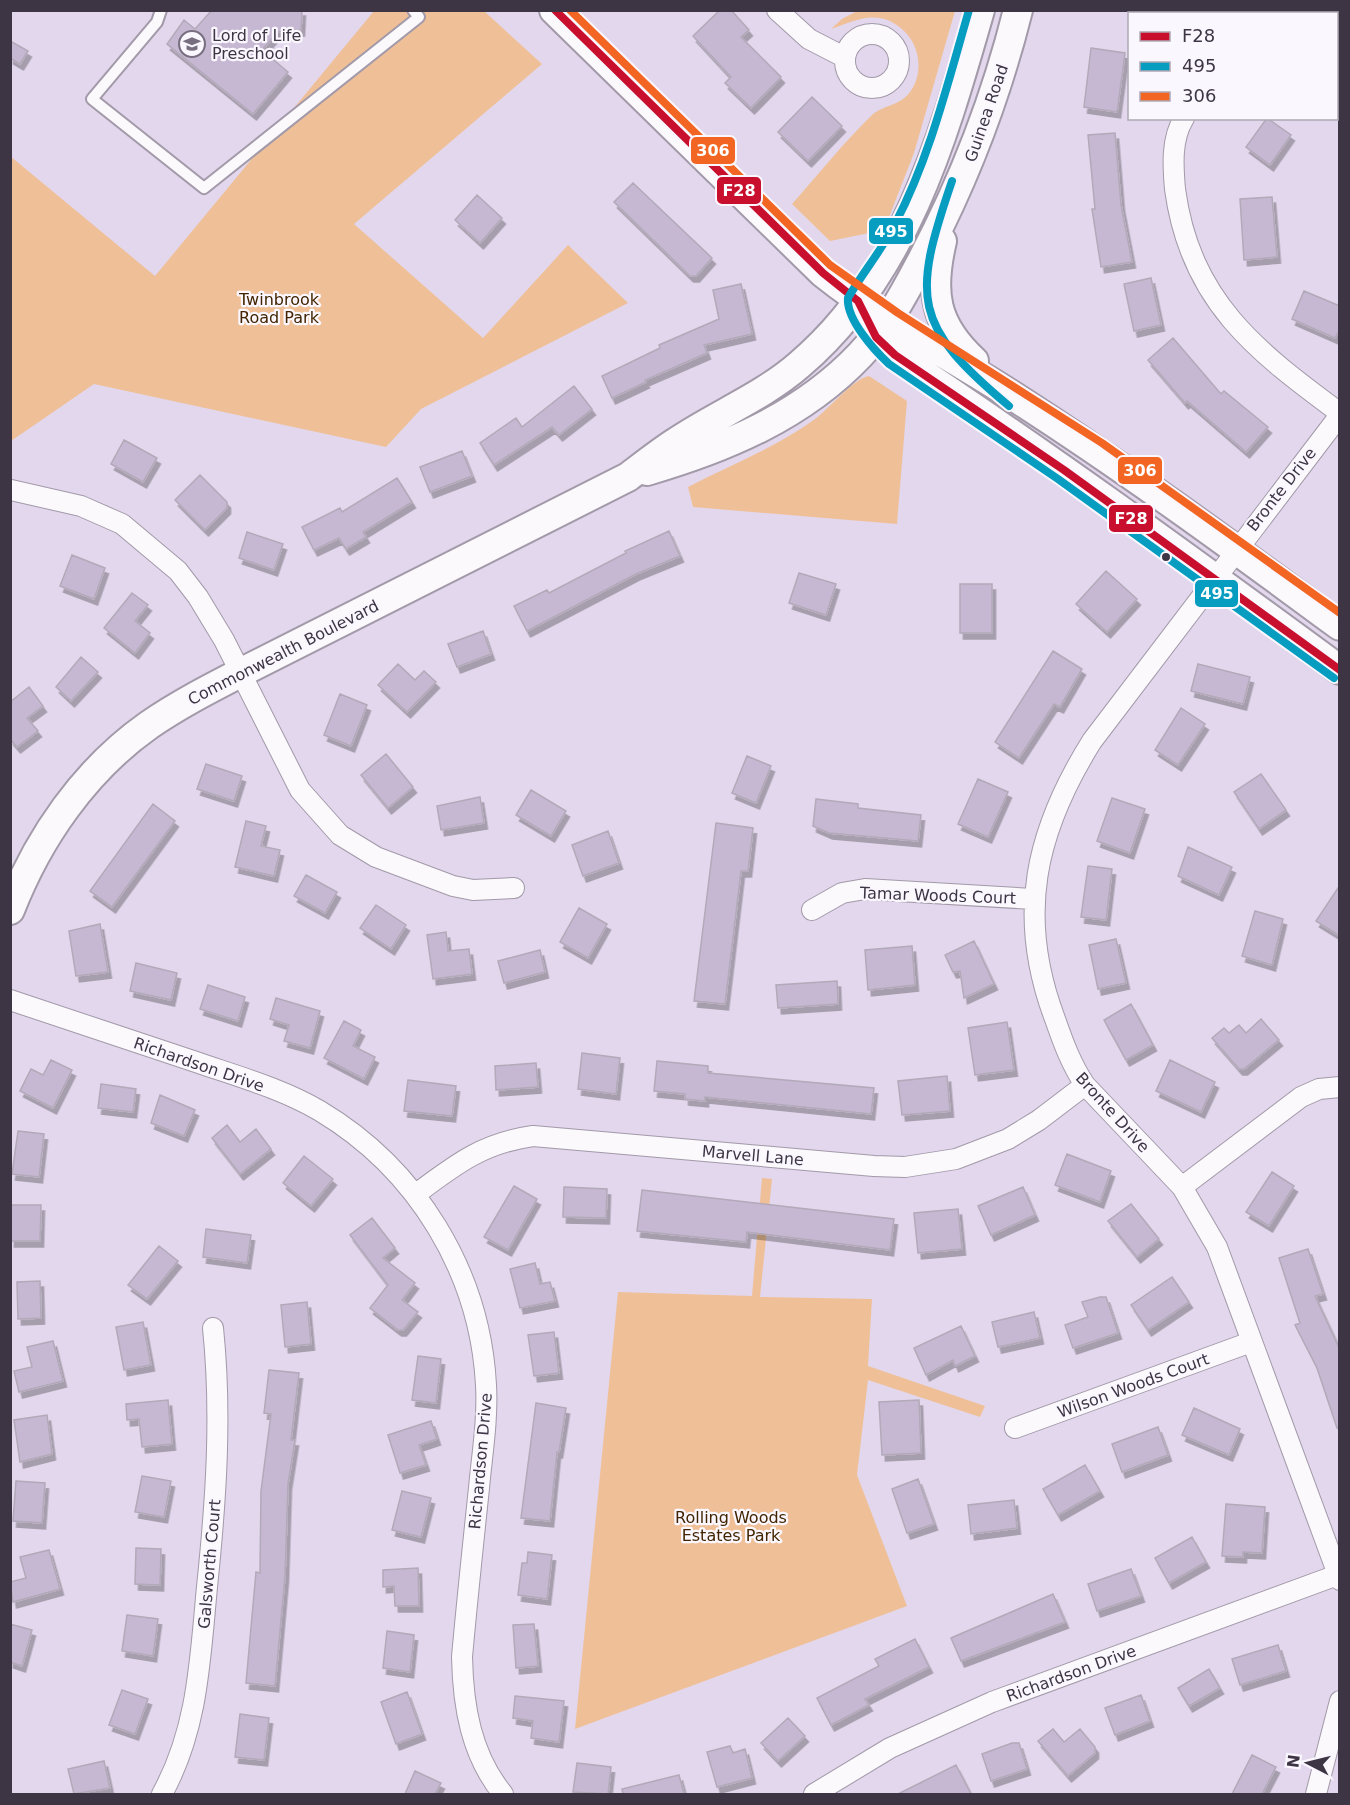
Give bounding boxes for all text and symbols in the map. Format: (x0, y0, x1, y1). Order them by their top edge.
legend (1128, 12, 1338, 120)
text: F28 (1182, 25, 1215, 46)
place label: Lord of Life Preschool (212, 26, 301, 63)
school or university icon: Lord of Life Preschool (177, 29, 207, 59)
text: 495 (1182, 55, 1216, 76)
street label: Guinea Road (961, 62, 1012, 164)
text: 306 (1182, 85, 1216, 106)
line badge: 306 (690, 136, 736, 165)
text: 306 (696, 141, 730, 160)
line badge: F28 (716, 176, 762, 205)
text: F28 (722, 181, 756, 200)
line badge: 495 (868, 217, 914, 245)
text: 495 (874, 222, 908, 241)
park label: Twinbrook Road Park (238, 290, 320, 327)
street label: Bronte Drive (1243, 444, 1320, 535)
line badge: 306 (1117, 456, 1163, 485)
text: 306 (1123, 461, 1157, 480)
line badge: F28 (1108, 504, 1154, 533)
text: F28 (1114, 509, 1148, 528)
unlabelled marker (1160, 551, 1172, 563)
line badge: 495 (1194, 579, 1239, 608)
text: 495 (1200, 584, 1234, 603)
street label: Commonwealth Boulevard (185, 596, 382, 709)
street label: Tamar Woods Court (859, 883, 1016, 908)
street label: Richardson Drive (131, 1033, 267, 1096)
street label: Bronte Drive (1072, 1068, 1153, 1156)
street label: Marvell Lane (701, 1142, 805, 1169)
street label: Wilson Woods Court (1055, 1349, 1211, 1422)
street label: Richardson Drive (465, 1392, 496, 1530)
street label: Galsworth Court (194, 1499, 225, 1630)
park label: Rolling Woods Estates Park (675, 1508, 787, 1545)
street label: Richardson Drive (1004, 1641, 1139, 1706)
north arrow (1278, 1733, 1338, 1793)
text: N (1283, 1753, 1304, 1769)

